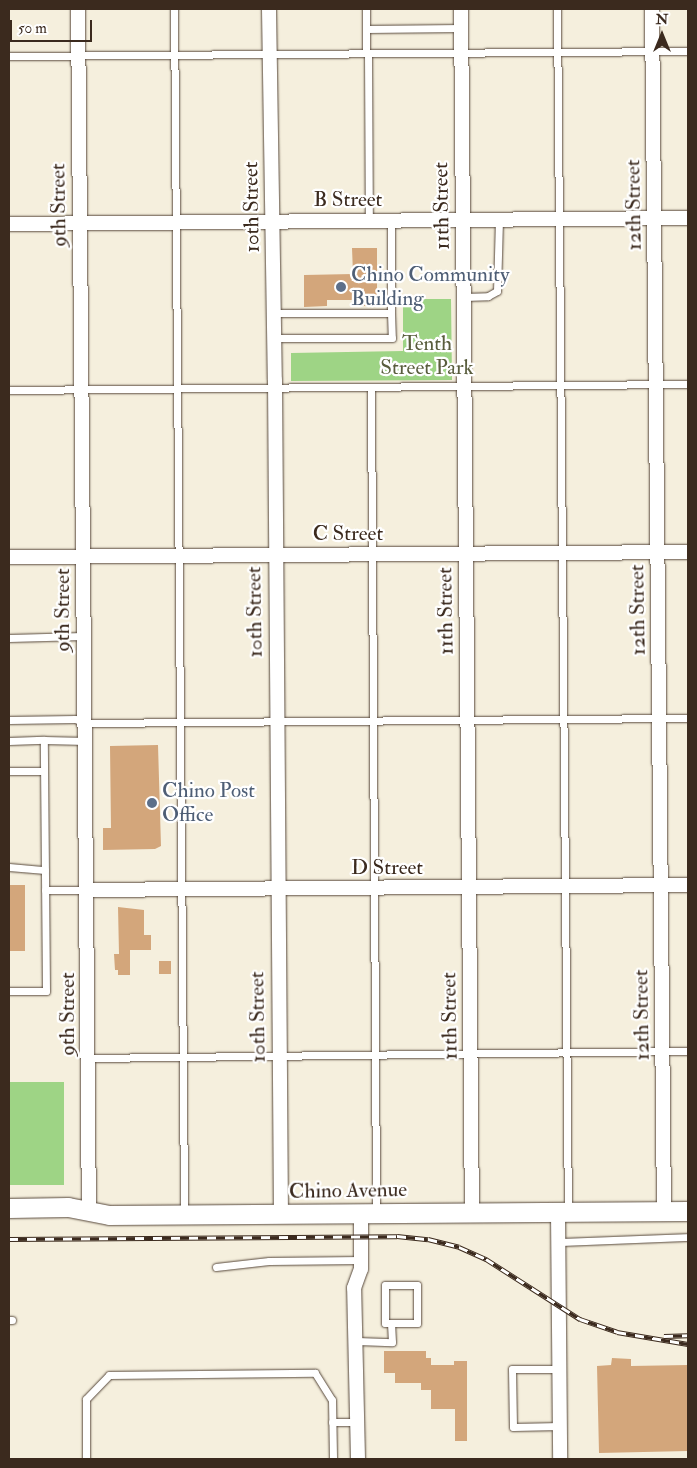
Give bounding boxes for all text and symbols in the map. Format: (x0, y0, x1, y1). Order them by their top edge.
scale bar (12, 10, 95, 42)
north arrow (637, 10, 687, 60)
text: N (656, 11, 668, 28)
text: 50 m (18, 19, 47, 38)
street label: 12th Street (621, 159, 647, 251)
street label: 10th Street (239, 161, 265, 253)
street label: 11th Street (429, 162, 455, 250)
street label: 9th Street (46, 163, 72, 247)
street label: B Street (314, 187, 382, 213)
place label: Chino Community Building (351, 262, 509, 312)
marker: Chino Community Building (335, 281, 347, 293)
park label: Tenth Street Park (380, 331, 474, 381)
street label: C Street (313, 521, 383, 547)
street label: 12th Street (625, 564, 651, 656)
street label: 10th Street (242, 566, 268, 658)
street label: 11th Street (433, 567, 459, 655)
street label: 9th Street (50, 568, 76, 652)
place label: Chino Post Office (162, 778, 255, 828)
marker: Chino Post Office (146, 797, 158, 809)
street label: D Street (351, 855, 423, 881)
street label: 12th Street (629, 969, 655, 1061)
street label: 10th Street (245, 971, 271, 1063)
street label: 9th Street (55, 972, 81, 1056)
street label: 11th Street (437, 972, 463, 1060)
street label: Chino Avenue (289, 1177, 407, 1205)

